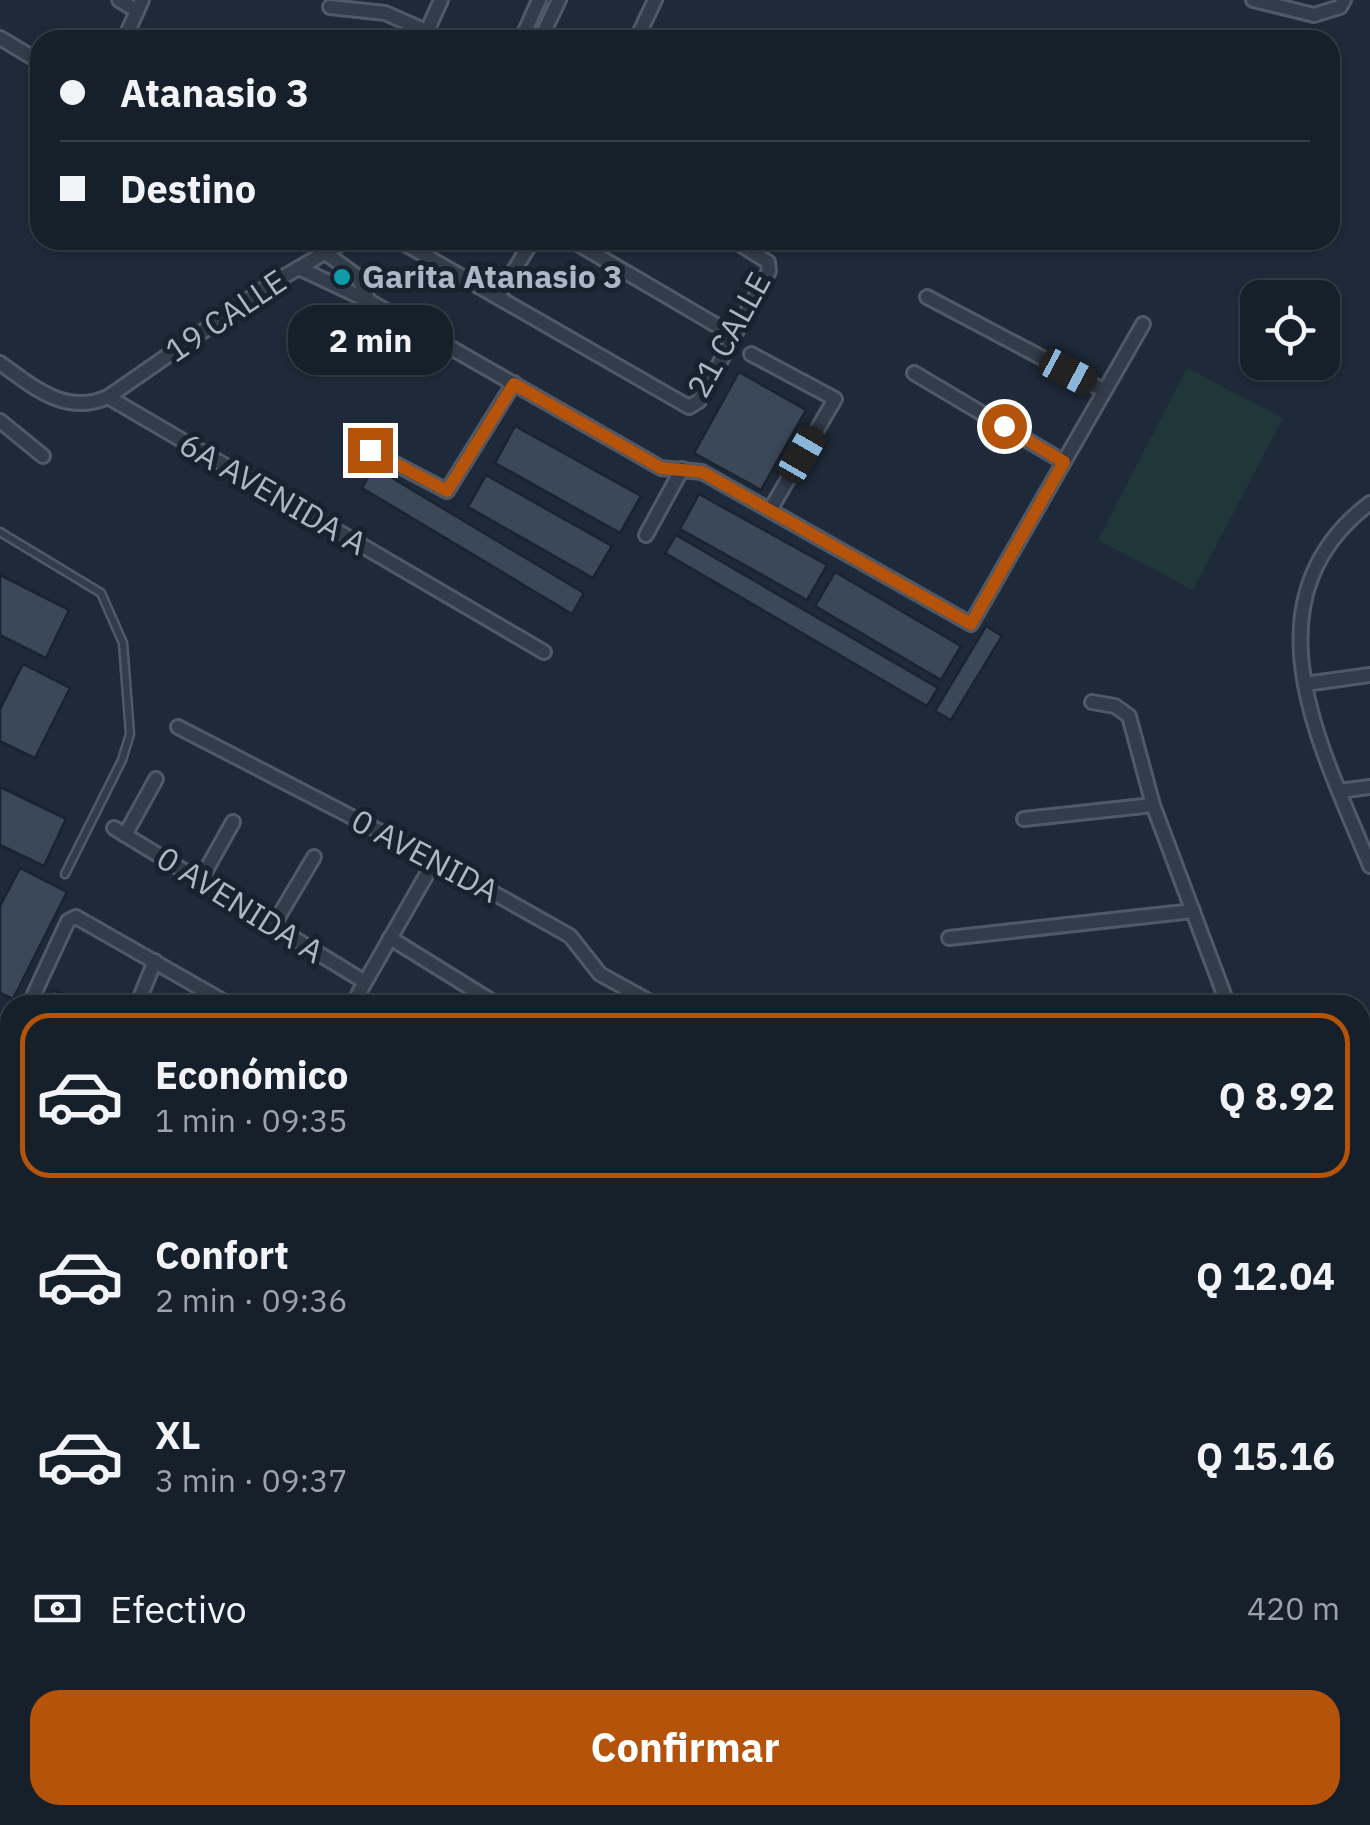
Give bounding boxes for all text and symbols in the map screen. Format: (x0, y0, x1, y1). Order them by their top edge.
text: Atanasio 3 (120, 68, 309, 117)
text: Destino (120, 164, 256, 213)
place label: Garita Atanasio 3 (362, 255, 622, 297)
street label: 19 CALLE (157, 259, 294, 371)
street label: 21 CALLE (677, 264, 780, 405)
marker: Garita Atanasio 3 (331, 266, 353, 288)
map controls (1240, 280, 1340, 380)
button: locate (1240, 280, 1340, 380)
callout: 2 min (288, 305, 452, 375)
text: 2 min (329, 319, 412, 361)
car (1034, 345, 1102, 399)
route start (982, 404, 1027, 449)
car (774, 421, 830, 487)
street label: 6A AVENIDA A (172, 423, 375, 564)
route end (348, 428, 393, 473)
street label: 0 AVENIDA (344, 799, 506, 911)
street label: 0 AVENIDA A (149, 836, 332, 972)
text: Económico (155, 1050, 348, 1099)
icon: car (35, 1051, 125, 1141)
text: Q 8.92 (1219, 1071, 1335, 1120)
text: 1 min · 09:35 (155, 1099, 348, 1141)
text: Confort (155, 1230, 289, 1279)
icon: car (35, 1231, 125, 1321)
text: Q 12.04 (1196, 1251, 1335, 1300)
text: 2 min · 09:36 (155, 1279, 348, 1321)
text: XL (155, 1410, 201, 1459)
icon: car (35, 1411, 125, 1501)
text: Q 15.16 (1196, 1431, 1335, 1480)
text: 3 min · 09:37 (155, 1459, 348, 1501)
icon: cash (30, 1581, 85, 1636)
text: Efectivo (110, 1584, 247, 1633)
text: 420 m (1247, 1587, 1340, 1629)
button: Confirmar (30, 1690, 1340, 1805)

